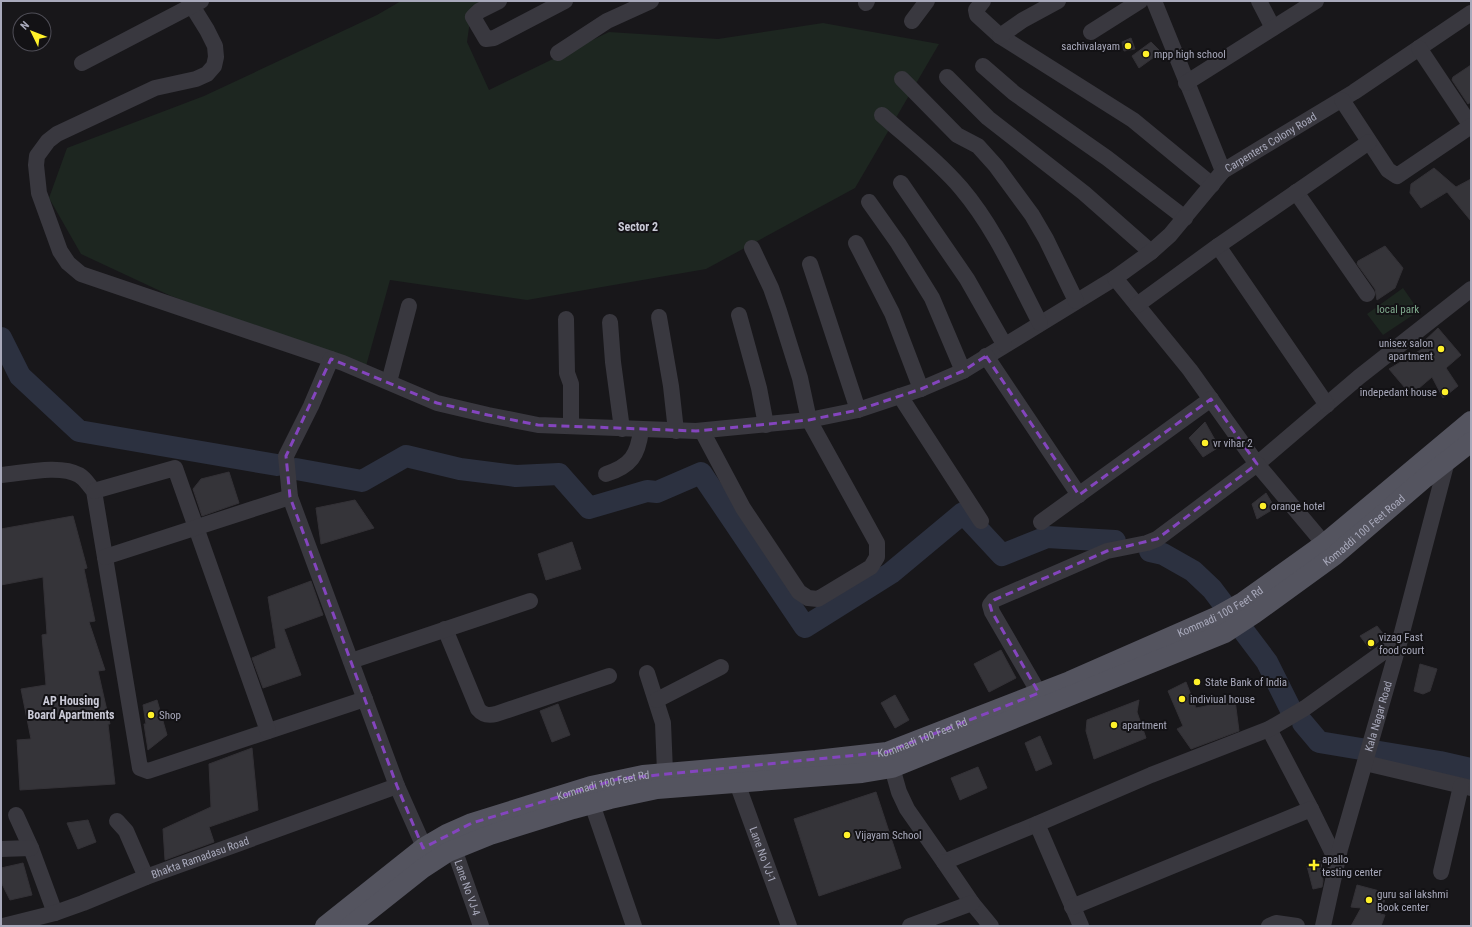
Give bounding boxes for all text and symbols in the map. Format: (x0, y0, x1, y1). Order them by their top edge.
north arrow (12, 12, 52, 52)
text: N (18, 18, 32, 32)
place label: sachivalayam (1061, 40, 1120, 53)
marker: sachivalayam (1123, 41, 1133, 51)
place label: mpp high school (1154, 48, 1226, 61)
marker: mpp high school (1141, 49, 1151, 59)
street label: Carpenters Colony Road (1223, 110, 1319, 175)
district label: Sector 2 (618, 220, 658, 234)
park label: local park (1377, 303, 1419, 316)
place label: unisex salon apartment (1379, 337, 1433, 363)
marker: unisex salon apartment (1436, 344, 1446, 354)
place label: indepedant house (1360, 386, 1437, 399)
marker: indepedant house (1440, 387, 1450, 397)
place label: vr vihar 2 (1213, 437, 1253, 450)
marker: vr vihar 2 (1200, 438, 1210, 448)
street label: Komaddi 100 Feet Road (1321, 492, 1408, 569)
place label: orange hotel (1271, 500, 1325, 513)
marker: orange hotel (1258, 501, 1268, 511)
street label: Kommadi 100 Feet Rd (1176, 584, 1266, 640)
place label: vizag Fast food court (1379, 631, 1424, 657)
marker: vizag Fast food court (1366, 638, 1376, 648)
place label: State Bank of India (1205, 676, 1287, 689)
marker: State Bank of India (1192, 677, 1202, 687)
street label: Kala Nagar Road (1362, 680, 1395, 753)
place label: indiviual house (1190, 693, 1255, 706)
district label: AP Housing Board Apartments (27, 694, 115, 722)
marker: indiviual house (1177, 694, 1187, 704)
place label: Shop (159, 709, 181, 722)
marker: Shop (146, 710, 156, 720)
street label: Kommadi 100 Feet Rd (877, 716, 969, 760)
place label: apartment (1122, 719, 1167, 732)
marker: apartment (1109, 720, 1119, 730)
street label: Kommadi 100 Feet Rd (555, 768, 650, 803)
street label: Lane No VJ-1 (746, 825, 779, 884)
place label: Vijayam School (855, 829, 922, 842)
marker: Vijayam School (842, 830, 852, 840)
street label: Bhakta Ramadasu Road (150, 834, 251, 882)
place label: apallo testing center (1322, 853, 1382, 879)
street label: Lane No VJ-4 (451, 858, 483, 918)
marker: apallo testing center (1309, 860, 1319, 870)
place label: guru sai lakshmi Book center (1377, 888, 1448, 914)
marker: guru sai lakshmi Book center (1364, 895, 1374, 905)

